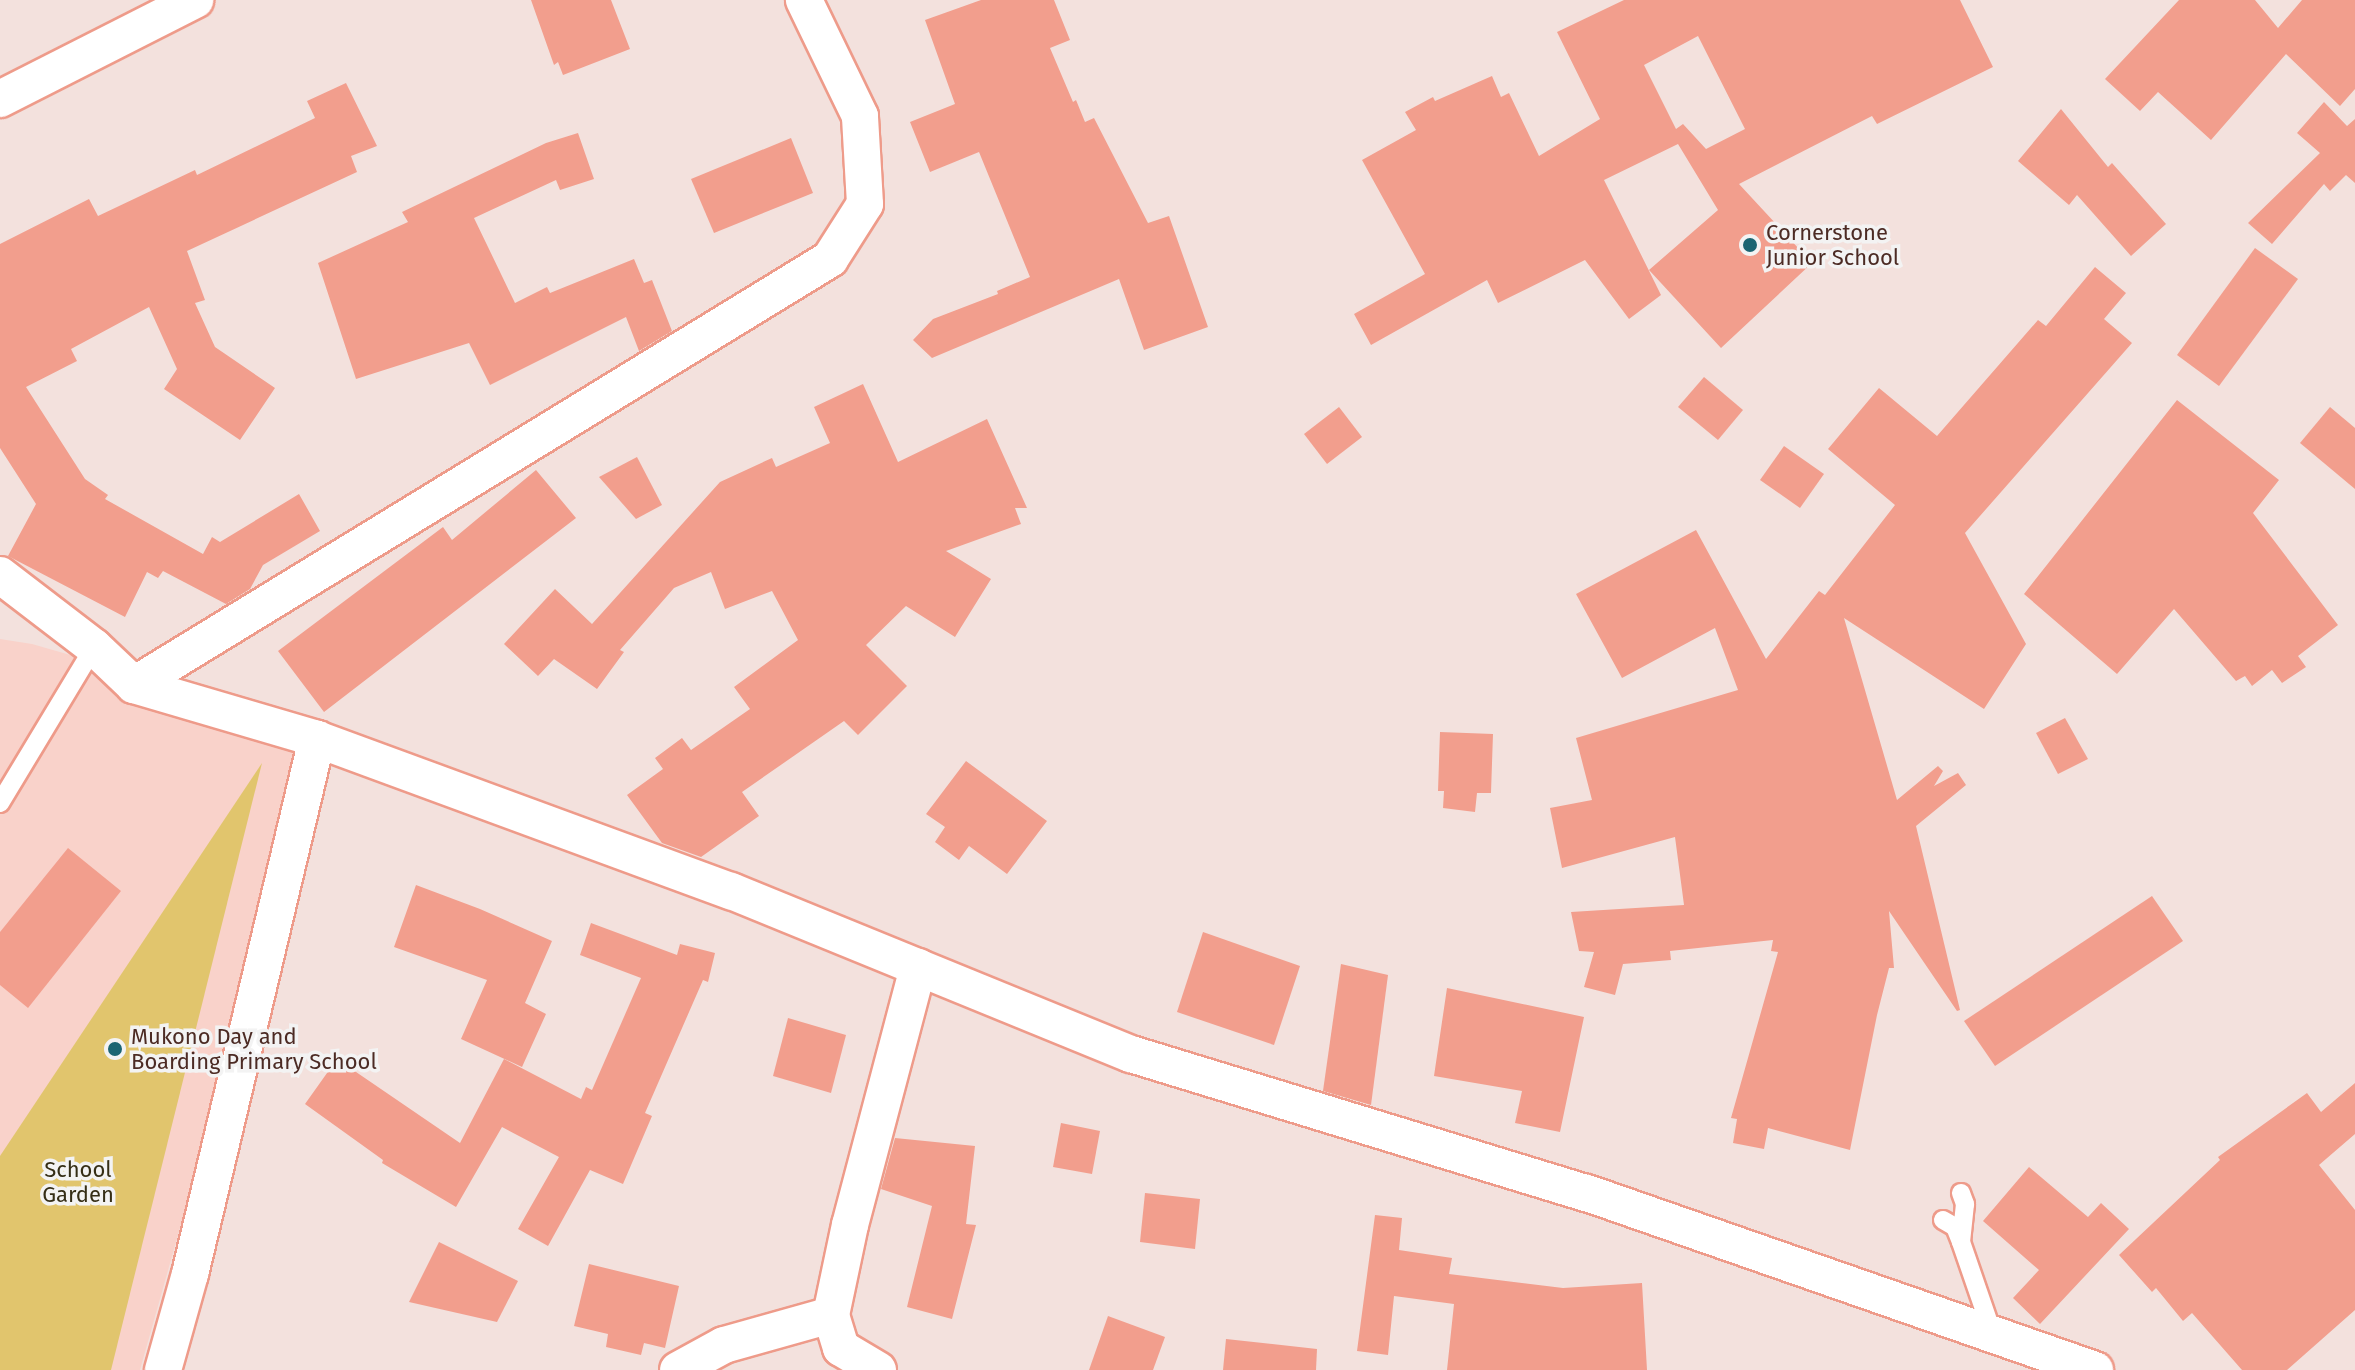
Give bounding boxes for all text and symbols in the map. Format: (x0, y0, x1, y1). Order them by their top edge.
place label: Cornerstone Junior School (1766, 219, 1899, 270)
marker: Cornerstone Junior School (1741, 236, 1759, 254)
place label: Mukono Day and Boarding Primary School (131, 1023, 377, 1074)
marker: Mukono Day and Boarding Primary School (106, 1040, 124, 1058)
park label: School Garden (42, 1156, 114, 1208)

